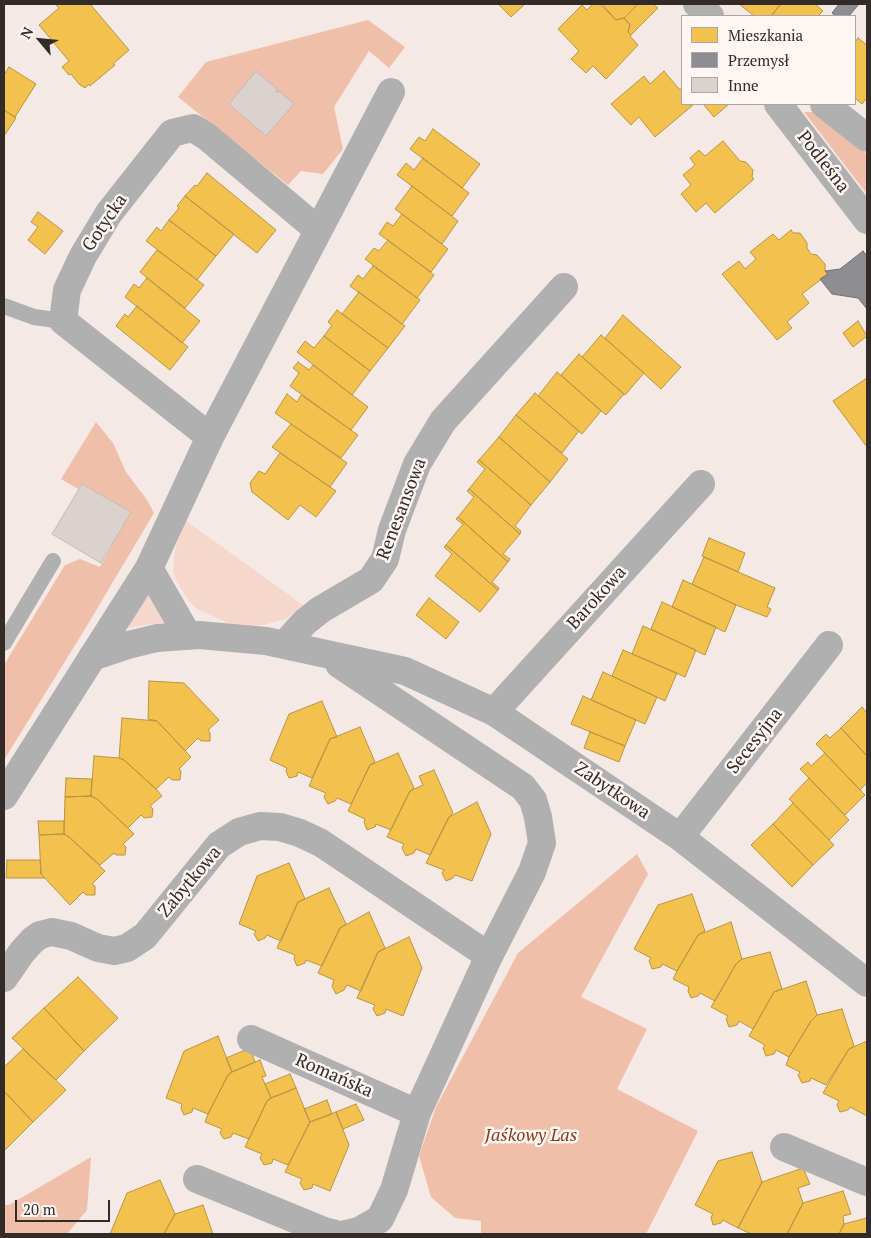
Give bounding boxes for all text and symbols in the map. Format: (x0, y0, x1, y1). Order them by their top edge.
north arrow (15, 15, 65, 65)
legend (681, 15, 856, 105)
text: N (15, 24, 37, 42)
text: Mieszkania (728, 25, 803, 45)
text: Przemysł (728, 50, 789, 70)
text: Inne (728, 75, 759, 95)
street label: Podleśna (792, 127, 854, 197)
street label: Gotycka (78, 190, 132, 256)
street label: Renesansowa (373, 455, 431, 563)
street label: Barokowa (563, 562, 631, 634)
street label: Secesyjna (723, 704, 787, 778)
street label: Zabytkowa (570, 758, 654, 824)
street label: Zabytkowa (154, 842, 226, 922)
street label: Romańska (292, 1049, 376, 1103)
park label: Jaśkowy Las (485, 1125, 577, 1147)
scale bar (18, 1190, 112, 1222)
text: 20 m (23, 1199, 56, 1219)

